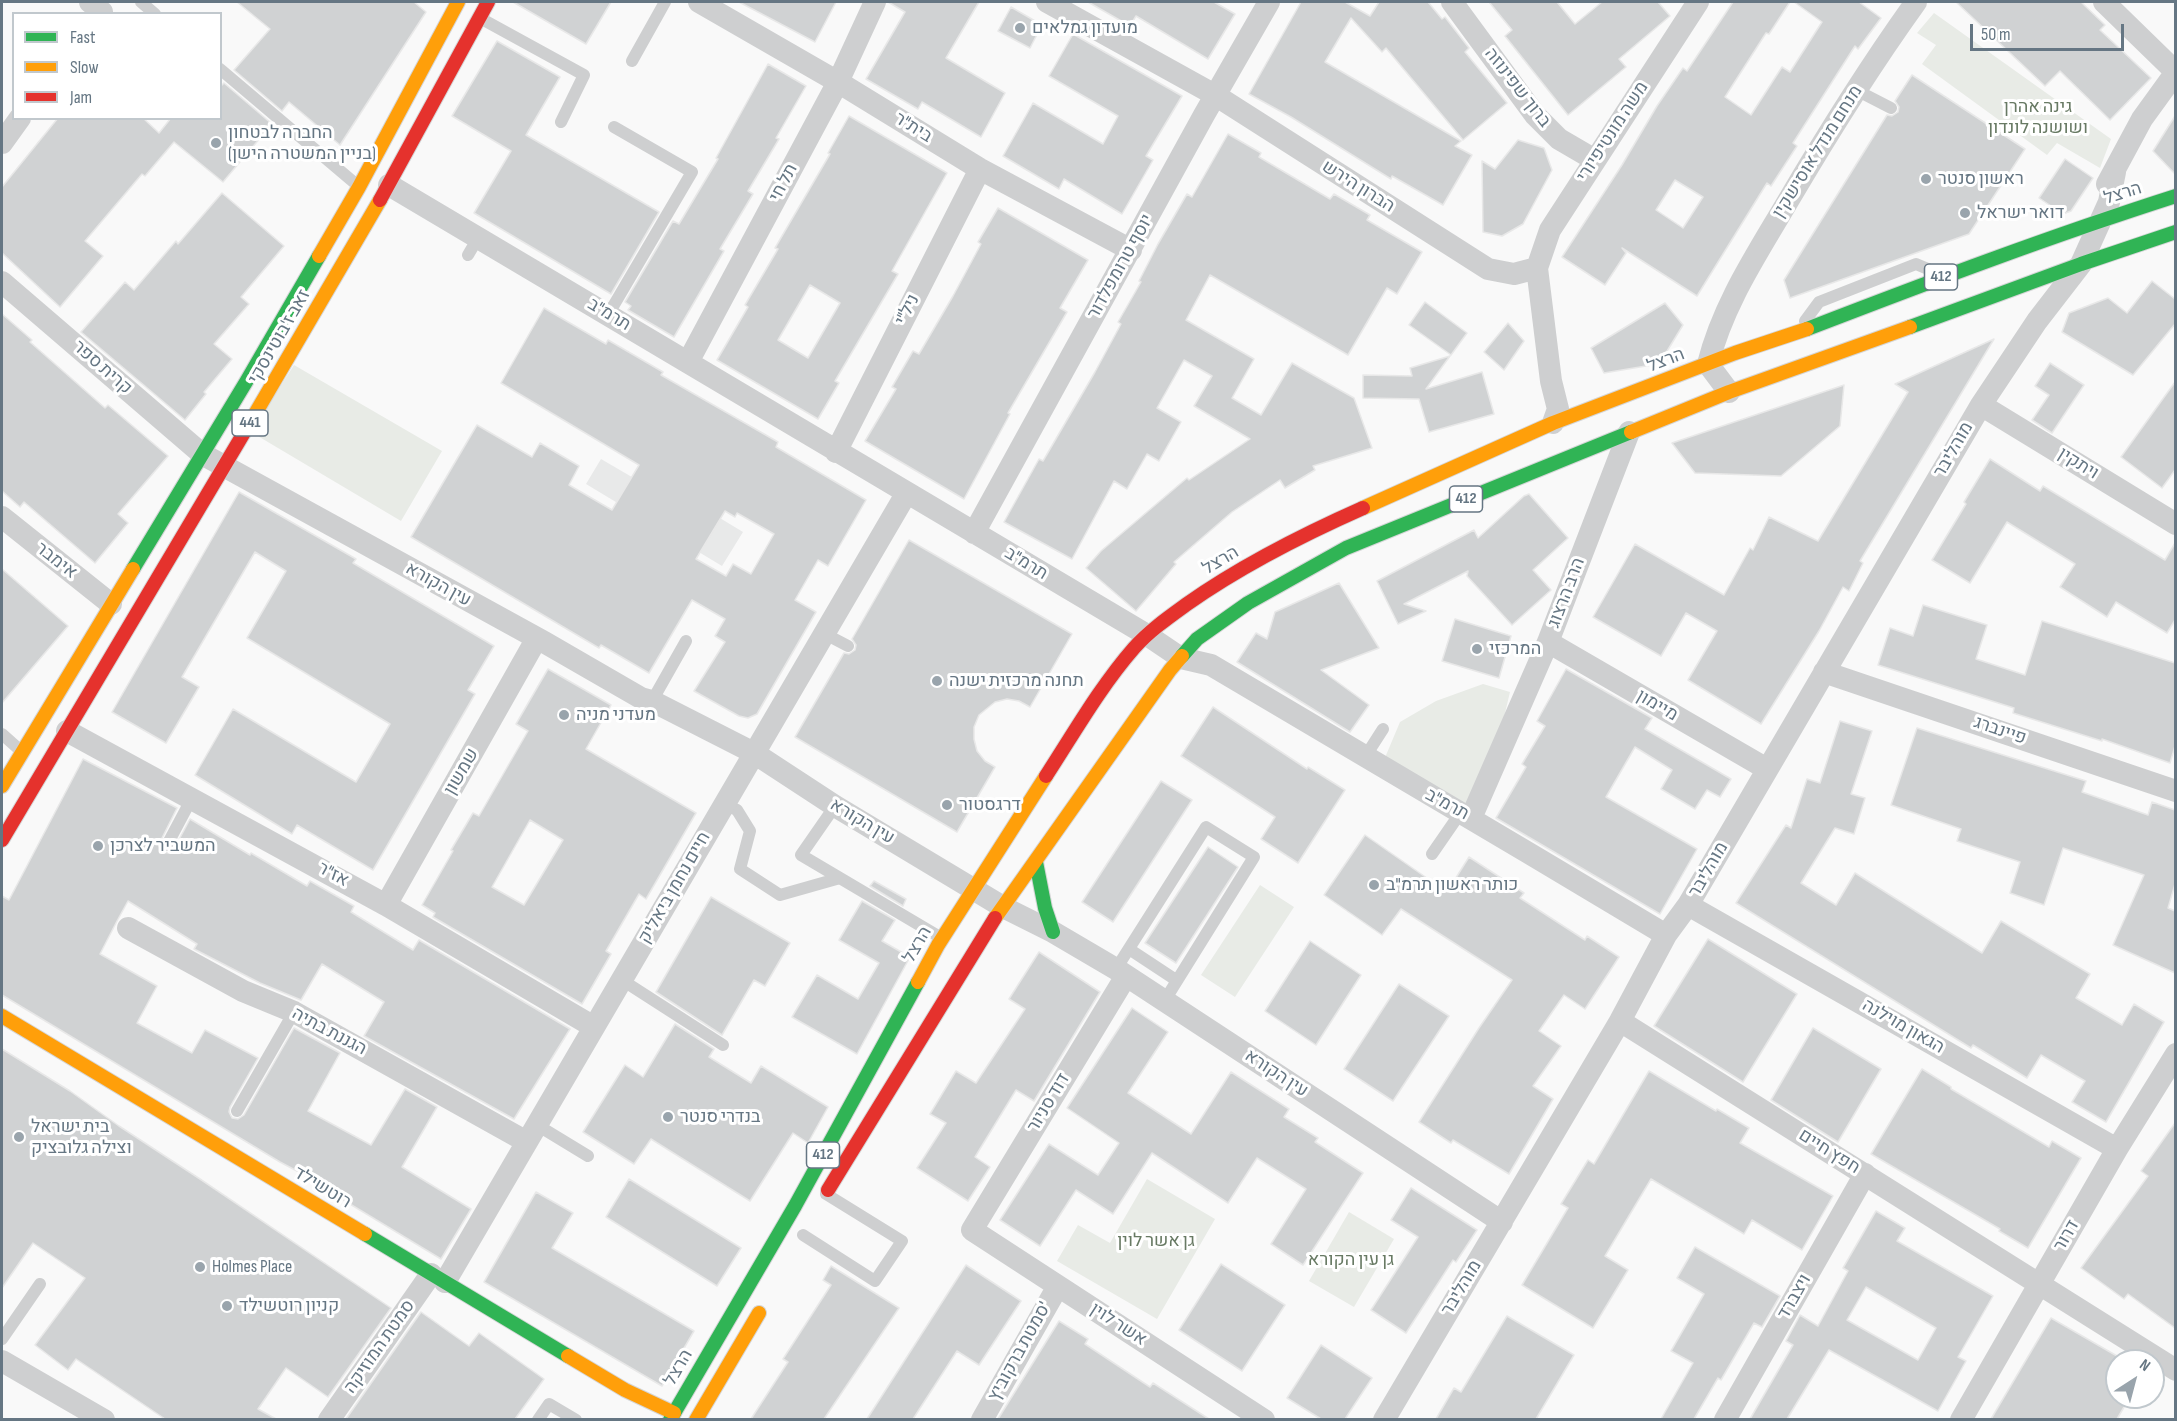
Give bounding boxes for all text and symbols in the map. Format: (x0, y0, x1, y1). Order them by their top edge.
legend (12, 12, 222, 120)
scale bar (1973, 12, 2128, 50)
place label: מועדון גמלאים (1032, 17, 1138, 39)
marker: מועדון גמלאים (1013, 21, 1027, 35)
text: 50 m (1981, 24, 2011, 45)
text: Fast (70, 27, 95, 48)
street label: ברוך שפינוזה (1479, 44, 1555, 132)
text: Slow (70, 57, 99, 78)
street label: משה מונטיפיורי (1573, 78, 1653, 186)
street label: מנחם מנדל אוסישקין (1768, 82, 1868, 222)
text: Jam (70, 87, 92, 108)
park label: גינה אהרן ושושנה לונדון (1988, 96, 2088, 138)
street label: בית"ר (890, 108, 936, 148)
place label: החברה לבטחון (בניין המשטרה הישן) (228, 122, 376, 164)
marker: החברה לבטחון (בניין המשטרה הישן) (209, 136, 223, 150)
street label: הברון הירש (1318, 156, 1398, 218)
street label: תל חי (765, 160, 803, 206)
place label: ראשון סנטר (1938, 168, 2024, 190)
marker: ראשון סנטר (1919, 172, 1933, 186)
street label: הרצל (2101, 178, 2145, 210)
place label: דואר ישראל (1977, 202, 2064, 224)
marker: דואר ישראל (1958, 206, 1972, 220)
street label: יוסף טרומפלדור (1083, 211, 1159, 323)
road number: 412 (1924, 264, 1958, 290)
street label: זאב ז'בוטינסקי (244, 286, 316, 388)
street label: ניל"י (891, 291, 925, 329)
street label: תרמ"ב (584, 294, 634, 336)
street label: קרית ספר (68, 337, 136, 399)
street label: הרצל (1644, 344, 1688, 378)
road number: 441 (232, 410, 268, 436)
street label: מוהליבר (1930, 418, 1978, 482)
street label: ויתקין (2054, 443, 2102, 485)
road number: 412 (1450, 486, 1482, 512)
street label: אימבר (31, 538, 81, 584)
street label: הרצל (1199, 542, 1243, 580)
street label: תרמ"ב (1001, 543, 1051, 585)
street label: הרב הרצוג (1544, 555, 1590, 631)
street label: עין הקורא (402, 558, 474, 612)
place label: המרכזי (1489, 638, 1541, 660)
marker: המרכזי (1470, 642, 1484, 656)
place label: תחנה מרכזית ישנה (949, 670, 1084, 692)
marker: תחנה מרכזית ישנה (930, 674, 944, 688)
street label: מיימון (1632, 686, 1682, 726)
place label: מעדני מניה (576, 704, 656, 726)
marker: מעדני מניה (557, 708, 571, 722)
street label: פיינברג (1971, 712, 2029, 750)
street label: שמשון (440, 745, 484, 799)
street label: תרמ"ב (1422, 785, 1472, 825)
street label: עין הקורא (826, 794, 898, 850)
place label: דרגסטור (959, 794, 1021, 816)
marker: דרגסטור (940, 798, 954, 812)
street label: חיים נחמן ביאליק (634, 828, 716, 948)
place label: המשביר לצרכן (110, 835, 216, 857)
street label: מוהליבר (1685, 838, 1733, 902)
marker: המשביר לצרכן (91, 839, 105, 853)
street label: אז"ר (314, 858, 352, 892)
place label: כותר ראשון תרמ"ב (1386, 874, 1518, 896)
marker: כותר ראשון תרמ"ב (1367, 878, 1381, 892)
street label: הרצל (899, 923, 937, 967)
street label: הגאון מוילנה (1858, 995, 1948, 1059)
street label: הגננת בתיה (288, 1003, 370, 1061)
street label: עין הקורא (1240, 1046, 1312, 1102)
street label: דוד סניור (1023, 1070, 1075, 1136)
place label: בנדרי סנטר (680, 1106, 760, 1128)
marker: בנדרי סנטר (661, 1110, 675, 1124)
place label: בית ישראל וצילה גלובציק (31, 1116, 132, 1158)
street label: חפץ חיים (1794, 1125, 1864, 1179)
marker: בית ישראל וצילה גלובציק (12, 1130, 26, 1144)
road number: 412 (806, 1142, 840, 1168)
street label: רוטשילד (289, 1162, 355, 1214)
street label: דרור (2050, 1217, 2084, 1255)
park label: גן אשר לוין (1117, 1230, 1195, 1252)
park label: גן עין הקורא (1308, 1249, 1394, 1271)
place label: Holmes Place (212, 1256, 292, 1278)
street label: מוהליבר (1437, 1257, 1487, 1319)
marker: Holmes Place (193, 1260, 207, 1274)
street label: ויצברד (1774, 1271, 1816, 1323)
place label: קניון רוטשילד (239, 1295, 339, 1317)
street label: סמטת המוזיקה (340, 1296, 420, 1398)
marker: קניון רוטשילד (220, 1299, 234, 1313)
street label: סמטת ברקוביץ' (984, 1299, 1056, 1405)
street label: אשר לוין (1086, 1299, 1150, 1351)
street label: הרצל (660, 1346, 698, 1390)
north arrow (2105, 1349, 2165, 1409)
text: N (2136, 1355, 2154, 1376)

